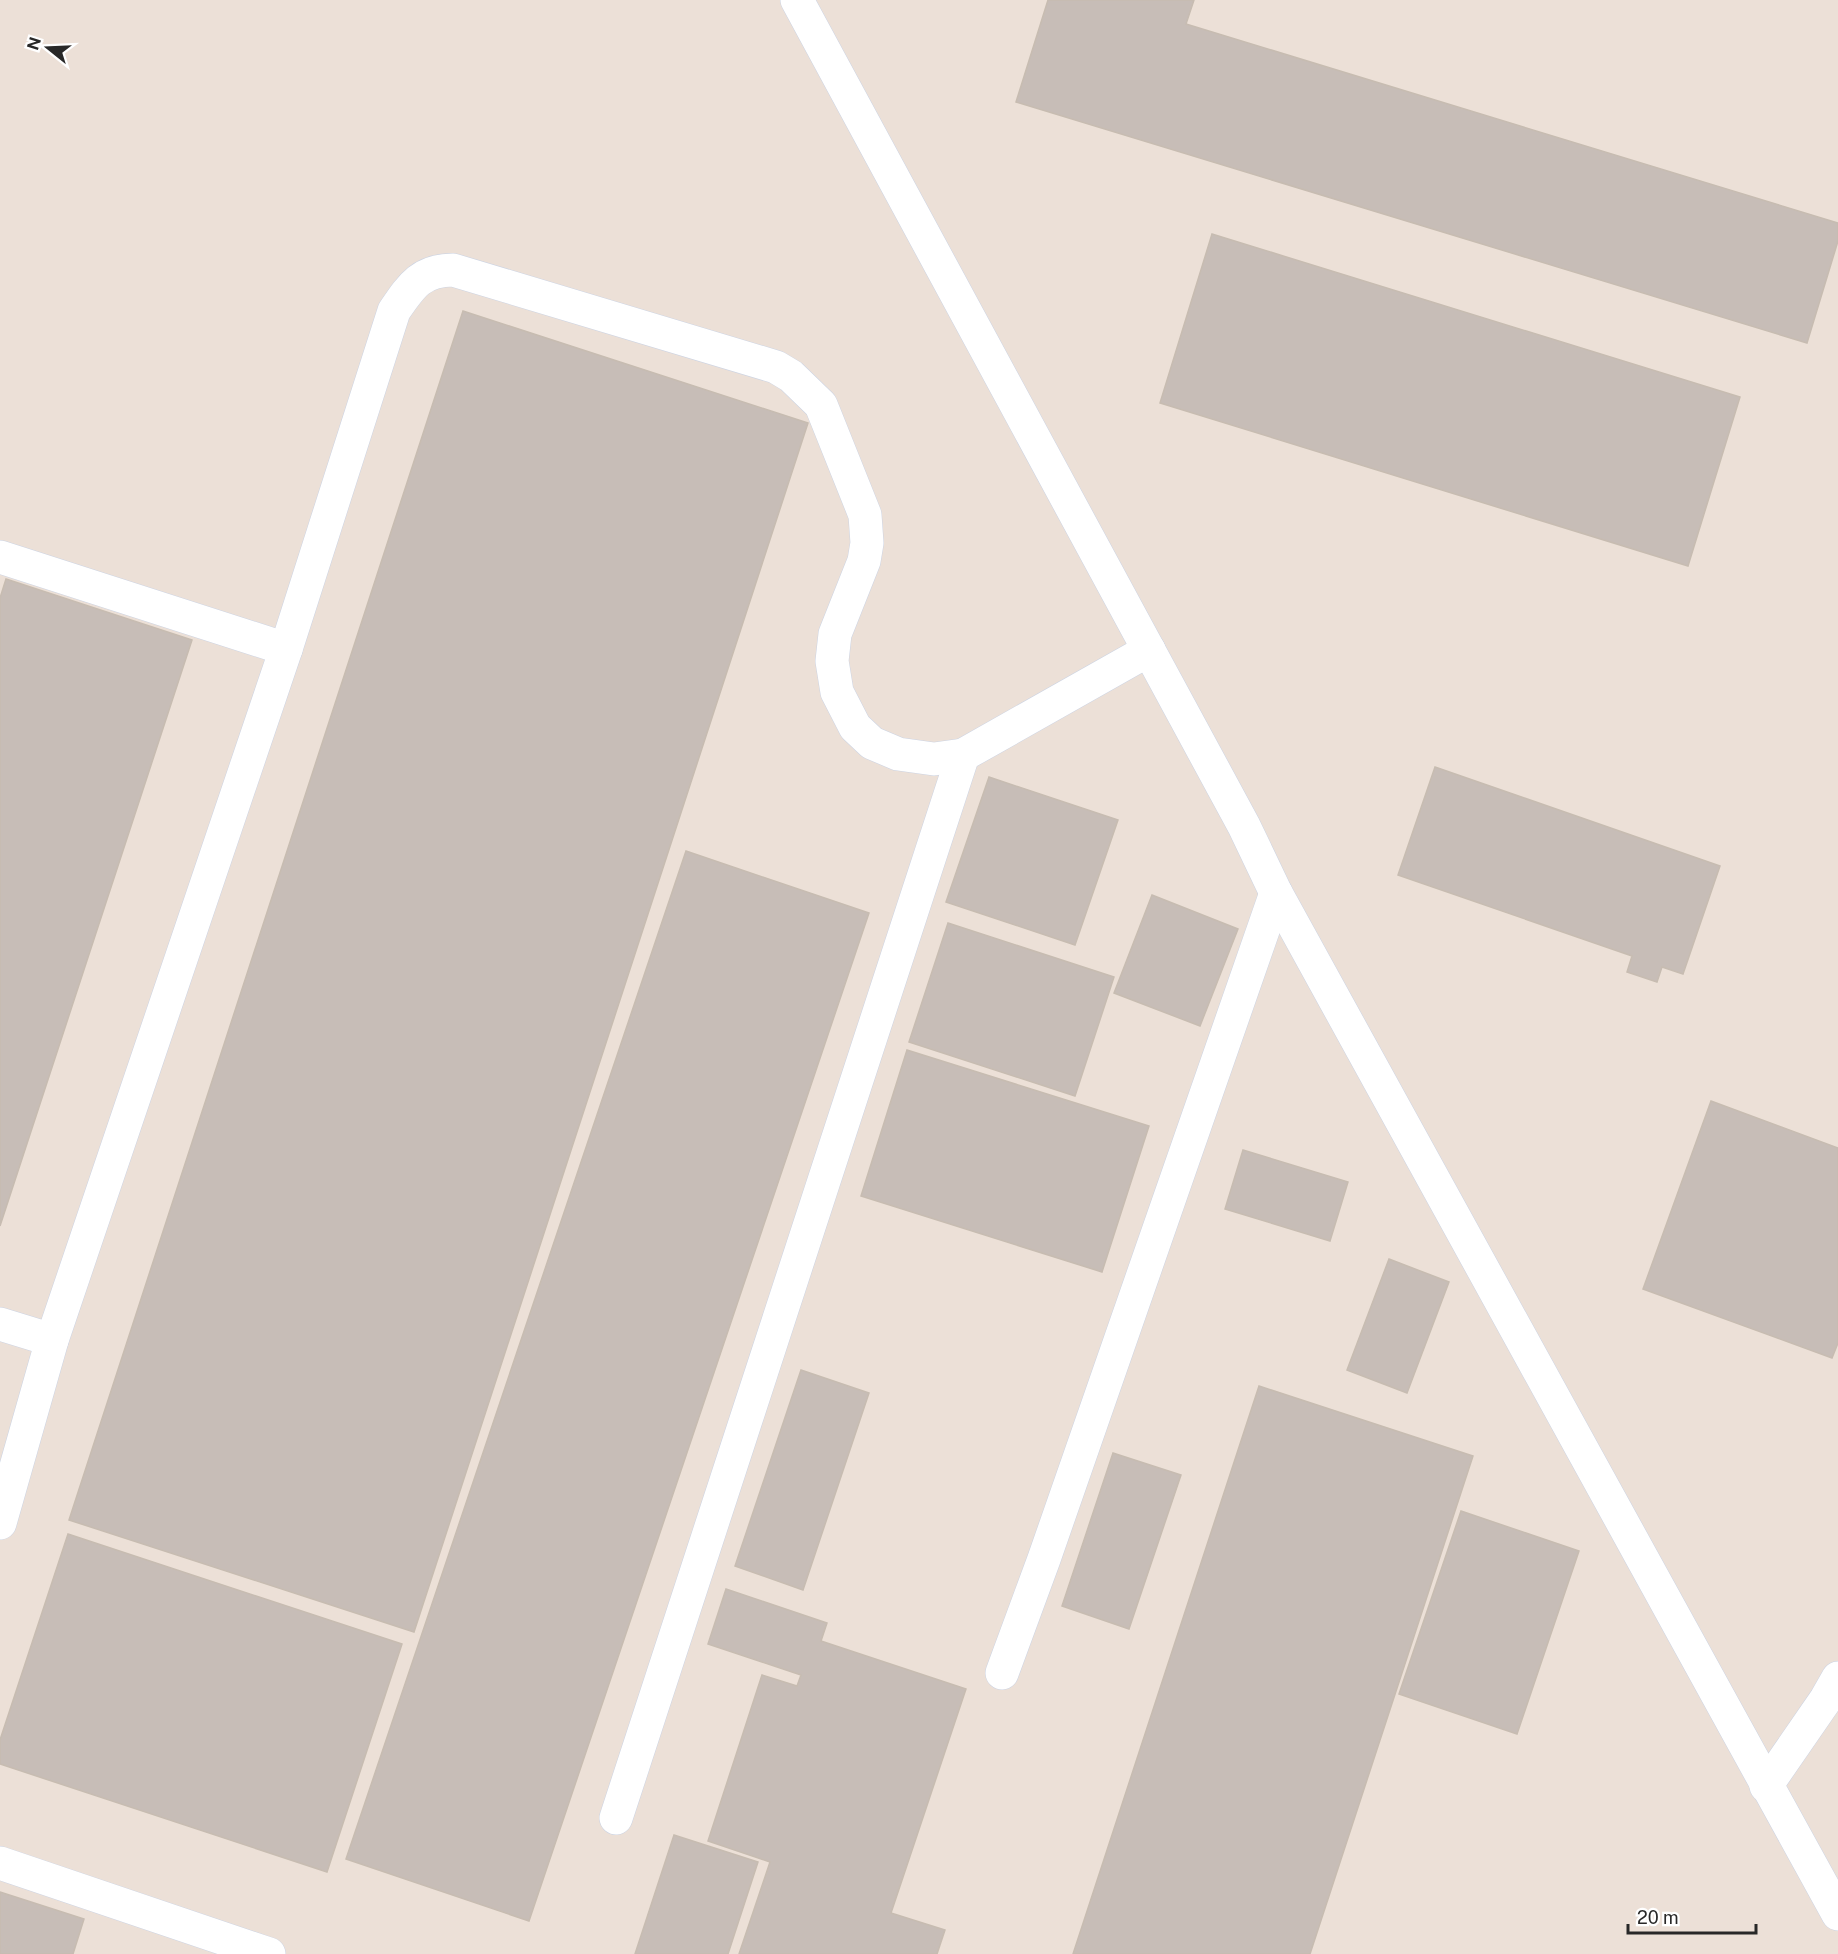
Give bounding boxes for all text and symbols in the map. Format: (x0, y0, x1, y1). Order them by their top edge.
north arrow (18, 18, 78, 78)
text: N (23, 35, 45, 52)
scale bar (1628, 1897, 1756, 1935)
text: 20 m (1637, 1907, 1679, 1928)

